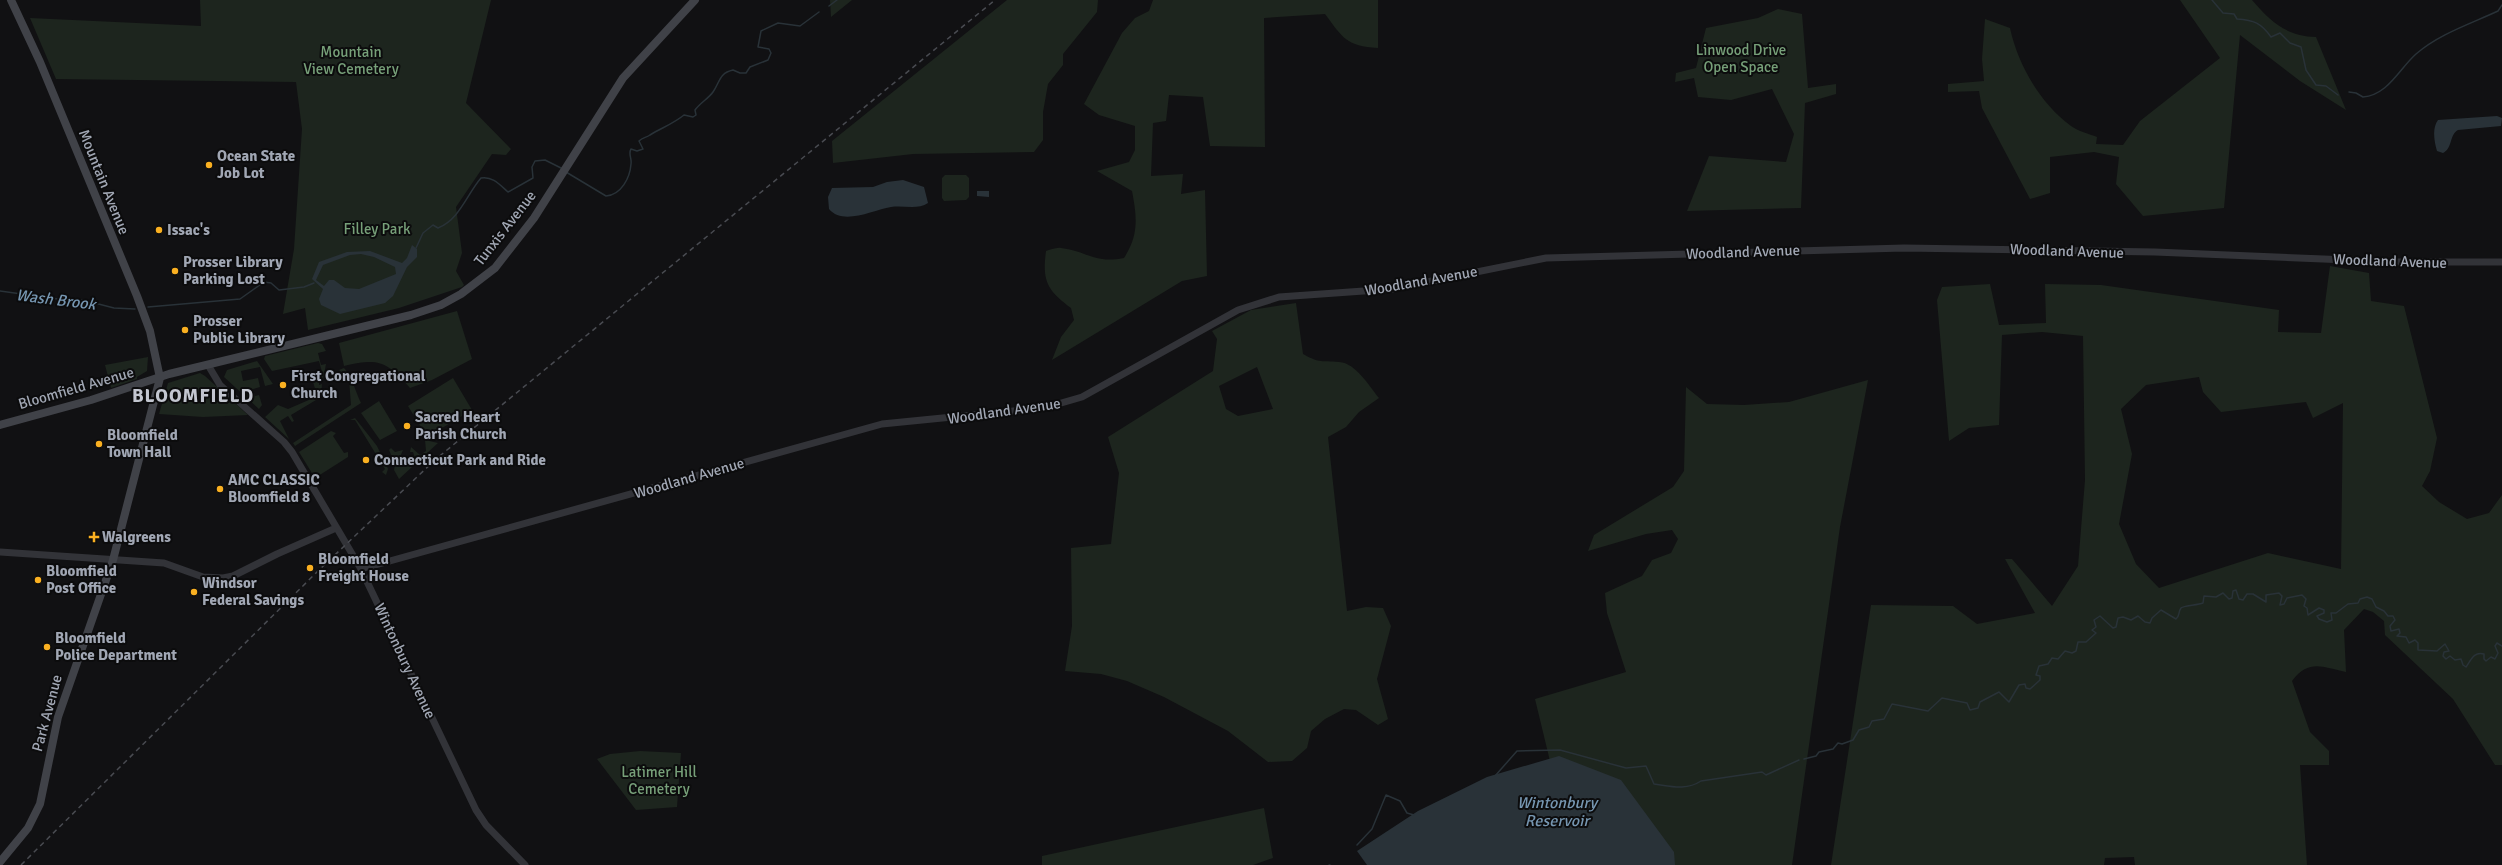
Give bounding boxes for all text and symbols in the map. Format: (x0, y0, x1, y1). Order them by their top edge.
park label: Linwood Drive Open Space (1696, 41, 1786, 76)
park label: Mountain View Cemetery (303, 43, 399, 78)
street label: Mountain Avenue (75, 127, 133, 237)
place label: Ocean State Job Lot (217, 147, 295, 182)
marker: Ocean State Job Lot (204, 160, 214, 170)
street label: Tunxis Avenue (470, 187, 540, 269)
park label: Filley Park (344, 220, 411, 238)
place label: Issac's (167, 221, 210, 239)
marker: Issac's (154, 225, 164, 235)
street label: Woodland Avenue (2010, 240, 2124, 262)
street label: Woodland Avenue (1686, 241, 1800, 263)
street label: Woodland Avenue (2333, 250, 2447, 272)
place label: Prosser Library Parking Lost (183, 253, 283, 288)
street label: Woodland Avenue (1363, 262, 1479, 300)
marker: Prosser Library Parking Lost (170, 266, 180, 276)
water label: Wash Brook (15, 285, 99, 315)
place label: Prosser Public Library (193, 312, 285, 347)
marker: Prosser Public Library (180, 325, 190, 335)
street label: Bloomfield Avenue (16, 363, 136, 413)
place label: First Congregational Church (291, 367, 426, 402)
marker: First Congregational Church (278, 380, 288, 390)
district label: BLOOMFIELD (132, 384, 254, 408)
street label: Woodland Avenue (946, 394, 1062, 428)
place label: Sacred Heart Parish Church (415, 408, 507, 443)
marker: Sacred Heart Parish Church (402, 421, 412, 431)
place label: Bloomfield Town Hall (107, 426, 178, 461)
marker: Bloomfield Town Hall (94, 439, 104, 449)
place label: Connecticut Park and Ride (374, 451, 546, 469)
street label: Woodland Avenue (632, 454, 746, 502)
marker: Connecticut Park and Ride (361, 455, 371, 465)
place label: AMC CLASSIC Bloomfield 8 (228, 471, 320, 506)
marker: AMC CLASSIC Bloomfield 8 (215, 484, 225, 494)
place label: Walgreens (102, 528, 171, 546)
marker: Walgreens (89, 532, 99, 542)
place label: Bloomfield Freight House (318, 550, 409, 585)
place label: Bloomfield Post Office (46, 562, 117, 597)
marker: Bloomfield Freight House (305, 563, 315, 573)
place label: Windsor Federal Savings (202, 574, 304, 609)
marker: Bloomfield Post Office (33, 575, 43, 585)
marker: Windsor Federal Savings (189, 587, 199, 597)
street label: Wintonbury Avenue (370, 600, 440, 722)
place label: Bloomfield Police Department (55, 629, 177, 664)
marker: Bloomfield Police Department (42, 642, 52, 652)
street label: Park Avenue (28, 672, 66, 754)
park label: Latimer Hill Cemetery (621, 763, 697, 798)
water label: Wintonbury Reservoir (1517, 793, 1600, 831)

